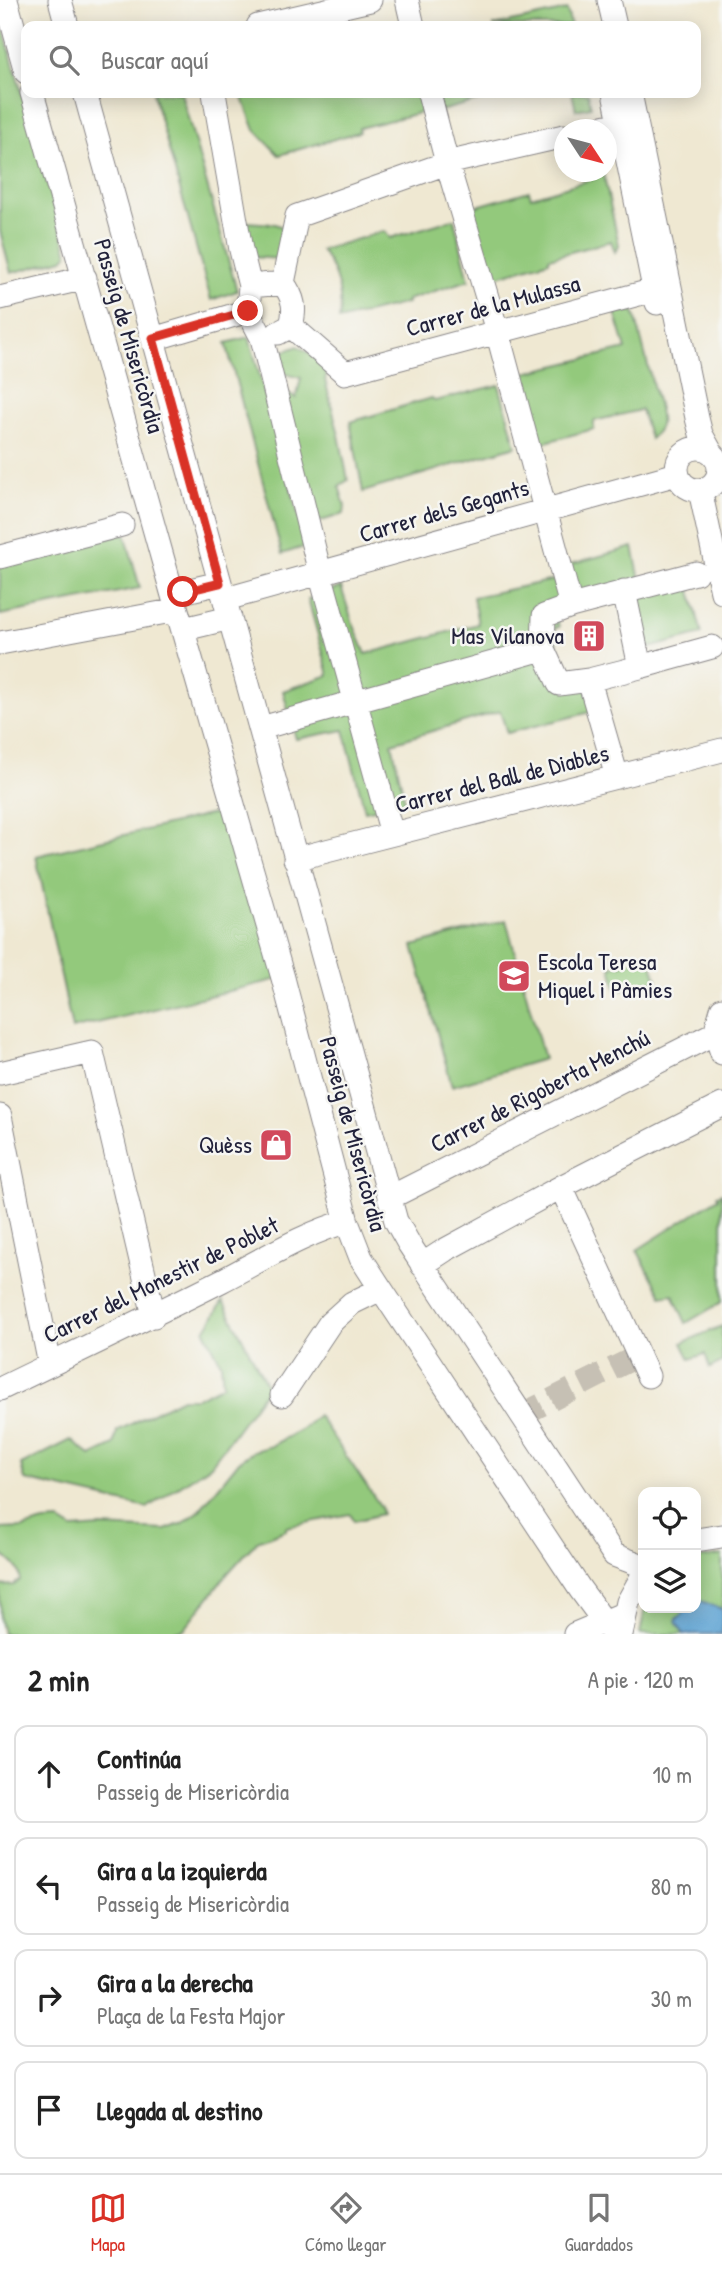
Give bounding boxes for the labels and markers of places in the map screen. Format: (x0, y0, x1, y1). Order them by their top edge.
building icon: Mas Vilanova (570, 617, 608, 655)
place label: Mas Vilanova (451, 619, 564, 651)
place label: Escola Teresa Miquel i Pàmies (538, 945, 672, 1005)
school or university icon: Escola Teresa Miquel i Pàmies (495, 957, 533, 995)
shop icon: Quèss (257, 1126, 295, 1164)
place label: Quèss (199, 1128, 252, 1160)

